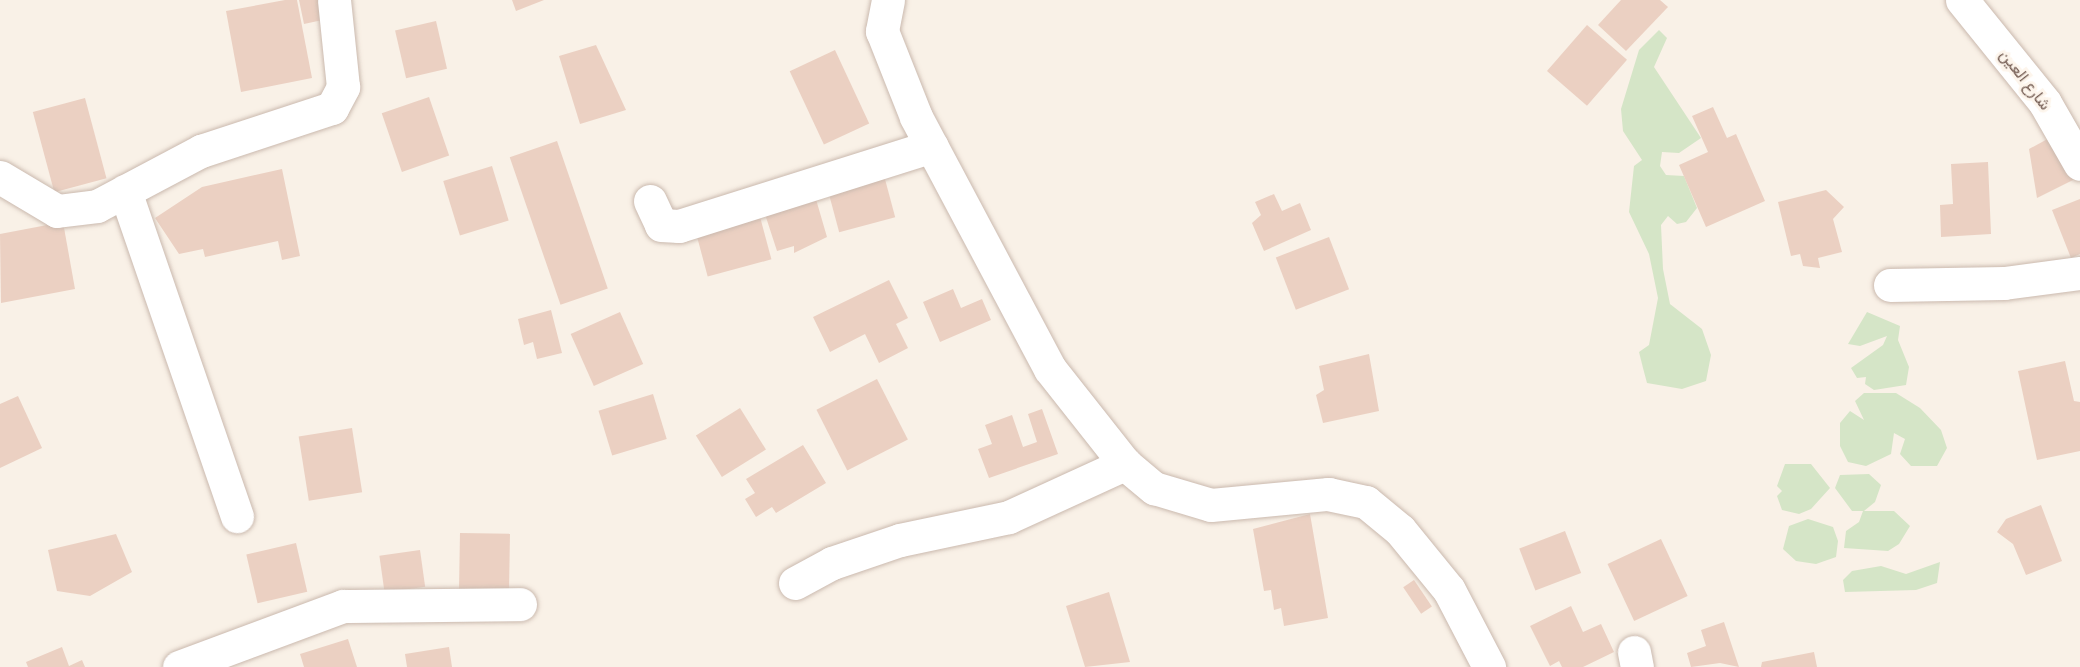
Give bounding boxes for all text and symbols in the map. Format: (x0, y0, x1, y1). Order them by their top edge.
street label: شارع العين (1995, 46, 2055, 114)

